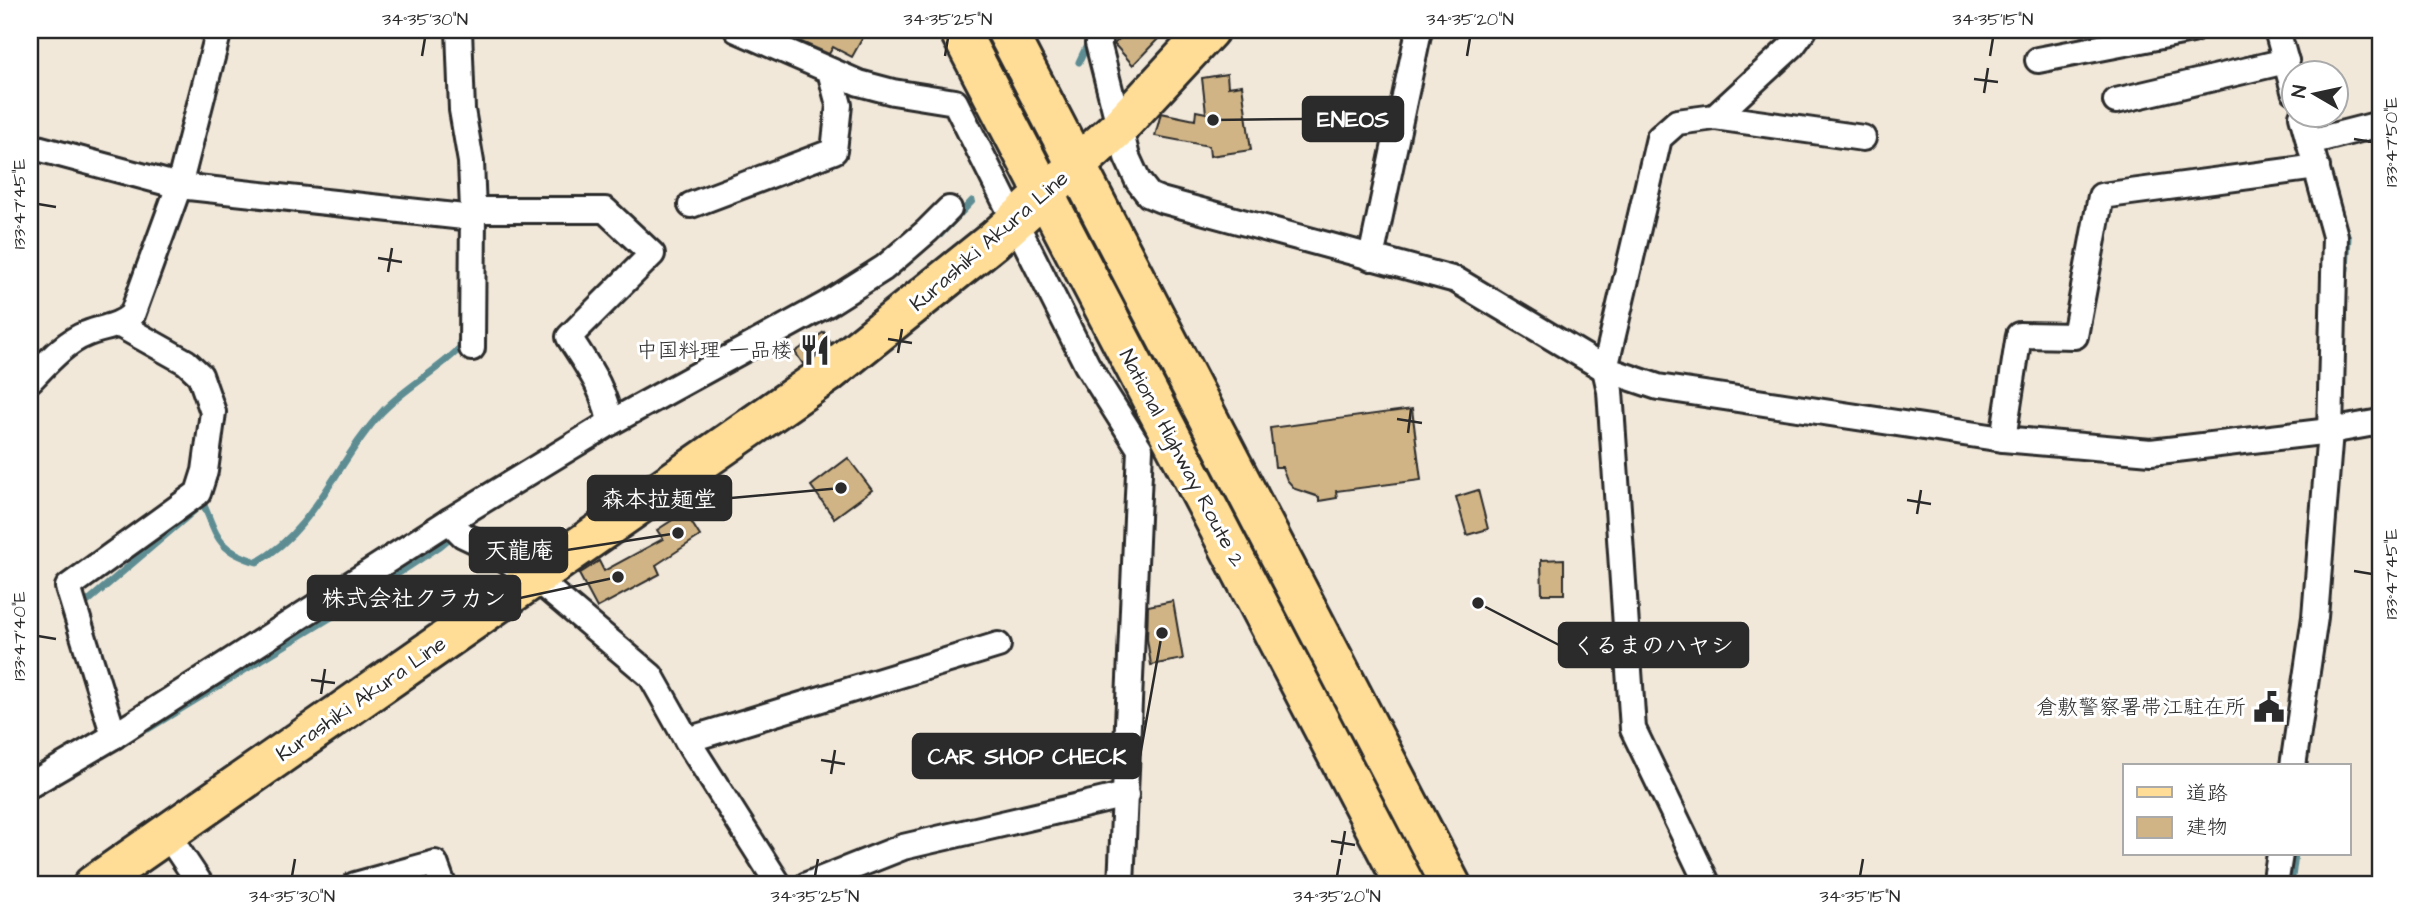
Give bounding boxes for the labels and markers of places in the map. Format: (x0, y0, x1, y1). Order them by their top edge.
callout: ENEOS (1303, 97, 1403, 141)
restaurant icon: 中国料理 一品楼 (798, 333, 832, 367)
place label: 中国料理 一品楼 (637, 336, 792, 365)
callout: 森本拉麺堂 (588, 476, 731, 520)
callout: 天龍庵 (470, 528, 567, 572)
callout: 株式会社クラカン (308, 576, 520, 620)
callout: くるまのハヤシ (1559, 623, 1748, 667)
public building icon: 倉敷警察署帯江駐在所 (2252, 690, 2286, 724)
place label: 倉敷警察署帯江駐在所 (2036, 693, 2246, 722)
callout: CAR SHOP CHECK (913, 734, 1140, 778)

